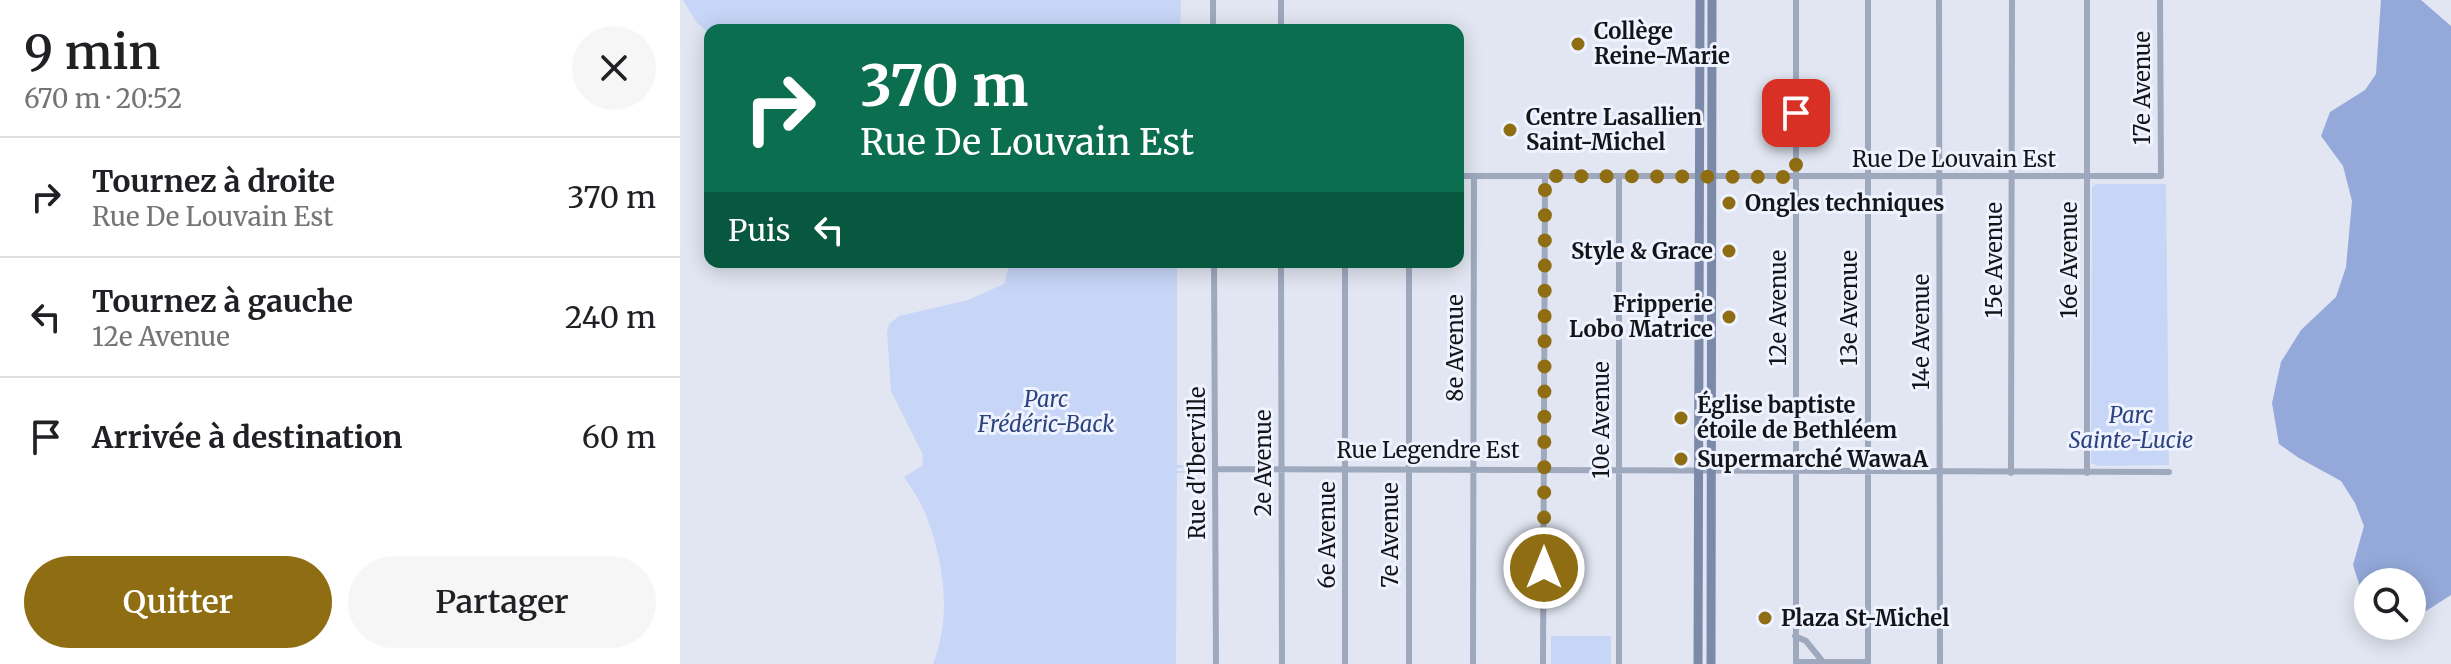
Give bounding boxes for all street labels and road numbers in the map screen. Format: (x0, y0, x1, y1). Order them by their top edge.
street label: 17e Avenue (2128, 31, 2156, 145)
street label: Rue De Louvain Est (1852, 145, 2057, 173)
street label: 15e Avenue (1980, 202, 2008, 318)
street label: 16e Avenue (2055, 202, 2083, 318)
street label: 12e Avenue (1764, 250, 1792, 366)
street label: 13e Avenue (1835, 250, 1863, 366)
street label: 14e Avenue (1907, 274, 1935, 390)
street label: 8e Avenue (1441, 294, 1469, 402)
street label: 10e Avenue (1587, 361, 1615, 479)
street label: Rue d'Iberville (1183, 386, 1211, 540)
street label: 2e Avenue (1249, 410, 1277, 516)
street label: Rue Legendre Est (1336, 436, 1520, 464)
street label: 6e Avenue (1313, 481, 1341, 589)
street label: 7e Avenue (1376, 482, 1404, 588)

